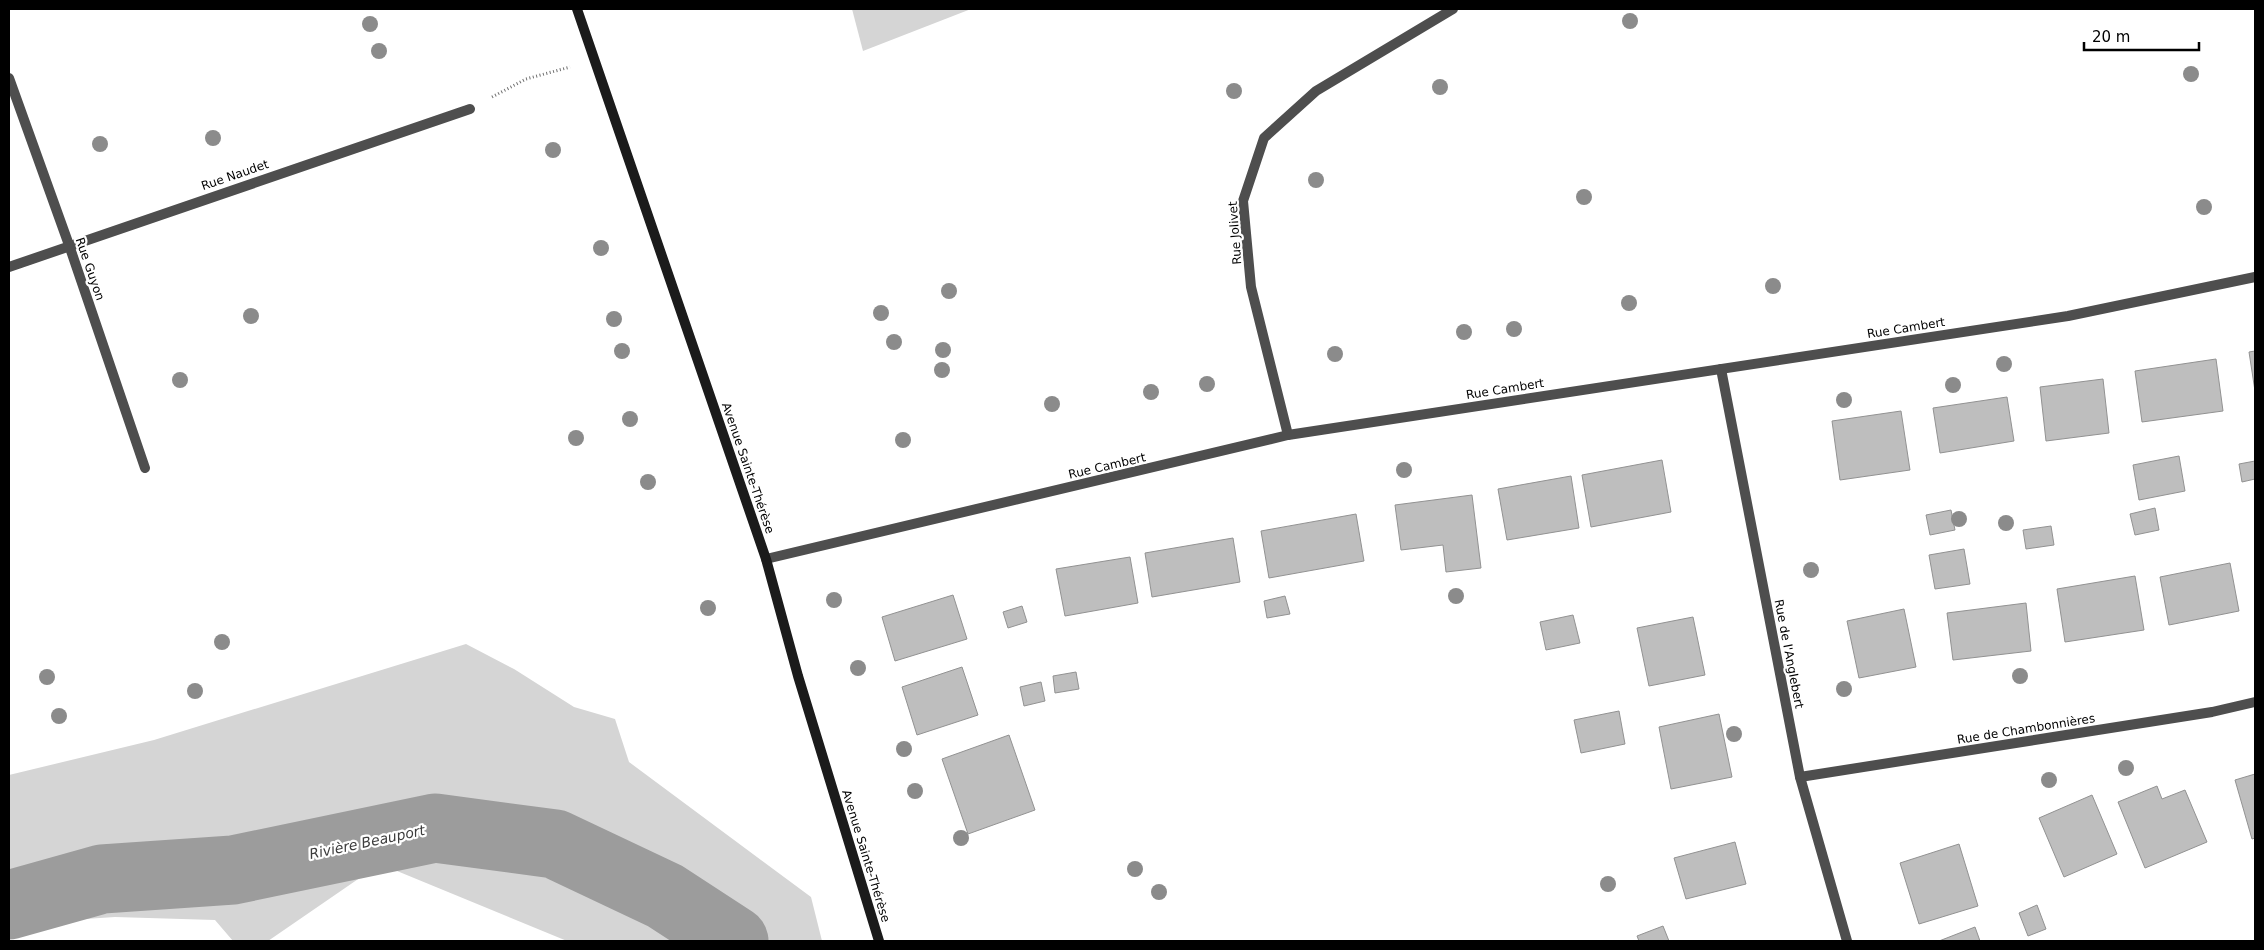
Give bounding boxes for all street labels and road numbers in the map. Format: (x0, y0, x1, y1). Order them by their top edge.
street label: Rue Naudet (200, 157, 271, 193)
street label: Rue Jolivet (1226, 201, 1244, 265)
street label: Rue Guyon (73, 236, 107, 302)
street label: Rue Cambert (1866, 315, 1946, 341)
street label: Rue Cambert (1465, 376, 1545, 402)
street label: Avenue Sainte-Thérèse (719, 401, 777, 535)
street label: Rue Cambert (1067, 450, 1147, 482)
street label: Rue de l'Anglebert (1772, 598, 1807, 710)
street label: Rue de Chambonnières (1956, 711, 2096, 747)
street label: Avenue Sainte-Thérèse (839, 788, 893, 924)

